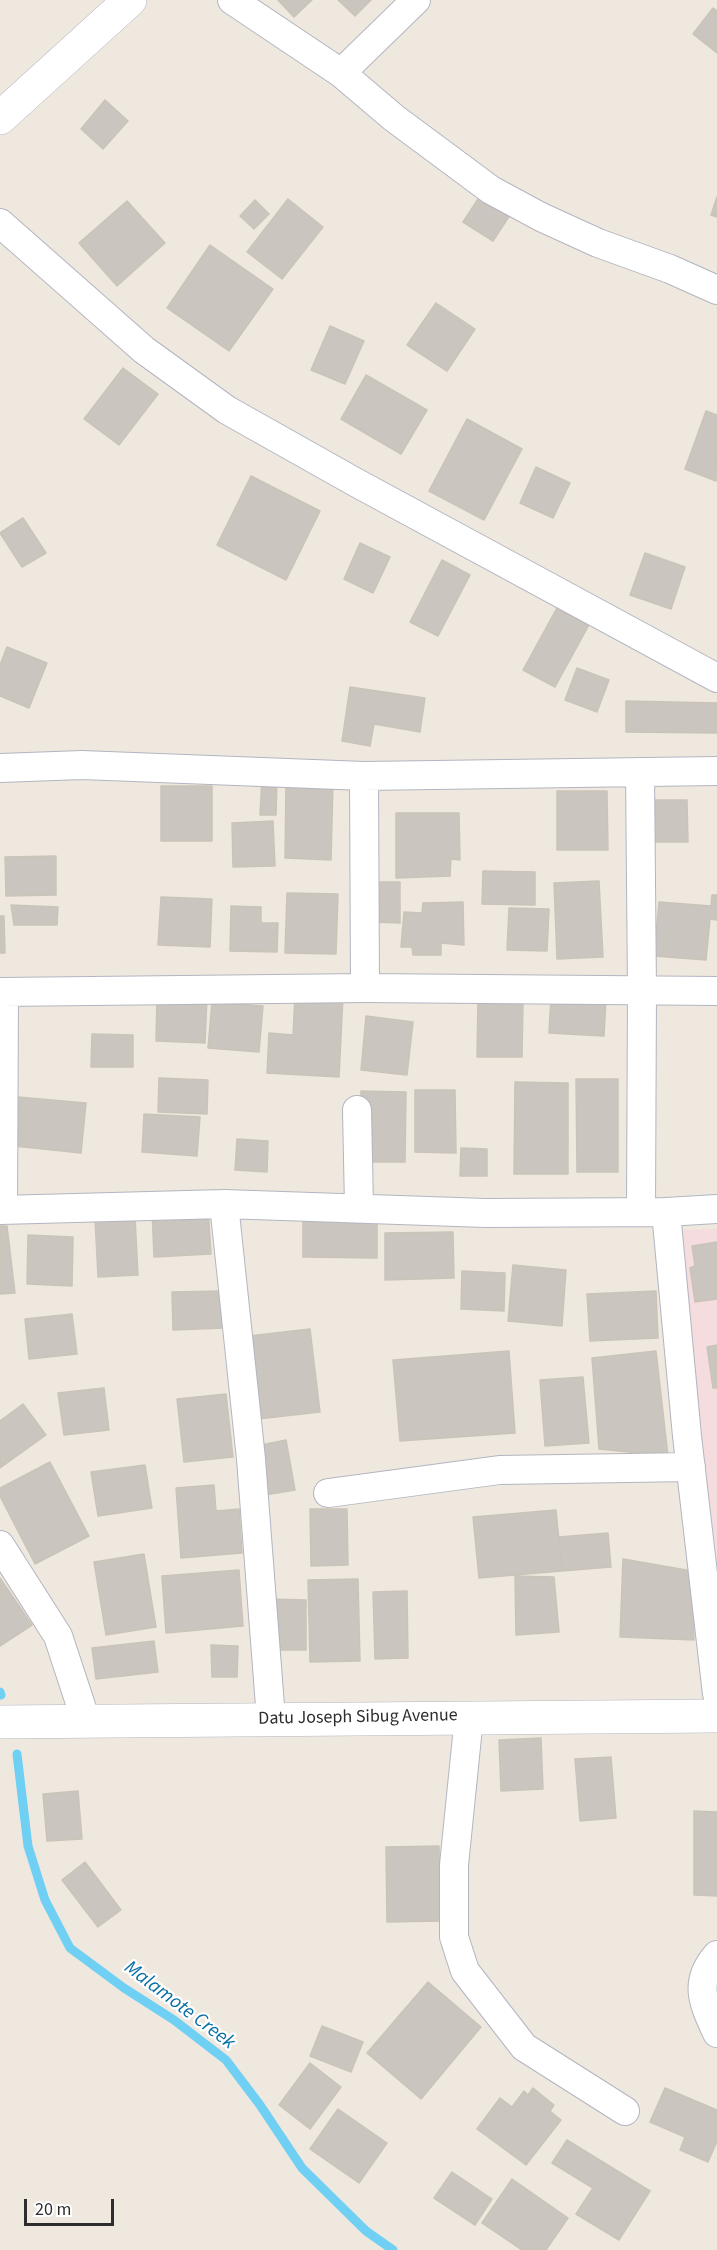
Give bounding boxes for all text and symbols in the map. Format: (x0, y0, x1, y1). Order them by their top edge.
street label: Datu Joseph Sibug Avenue (258, 1705, 458, 1731)
water label: Malamote Creek (119, 1956, 239, 2056)
scale bar (27, 2187, 117, 2225)
text: 20 m (35, 2197, 71, 2222)

